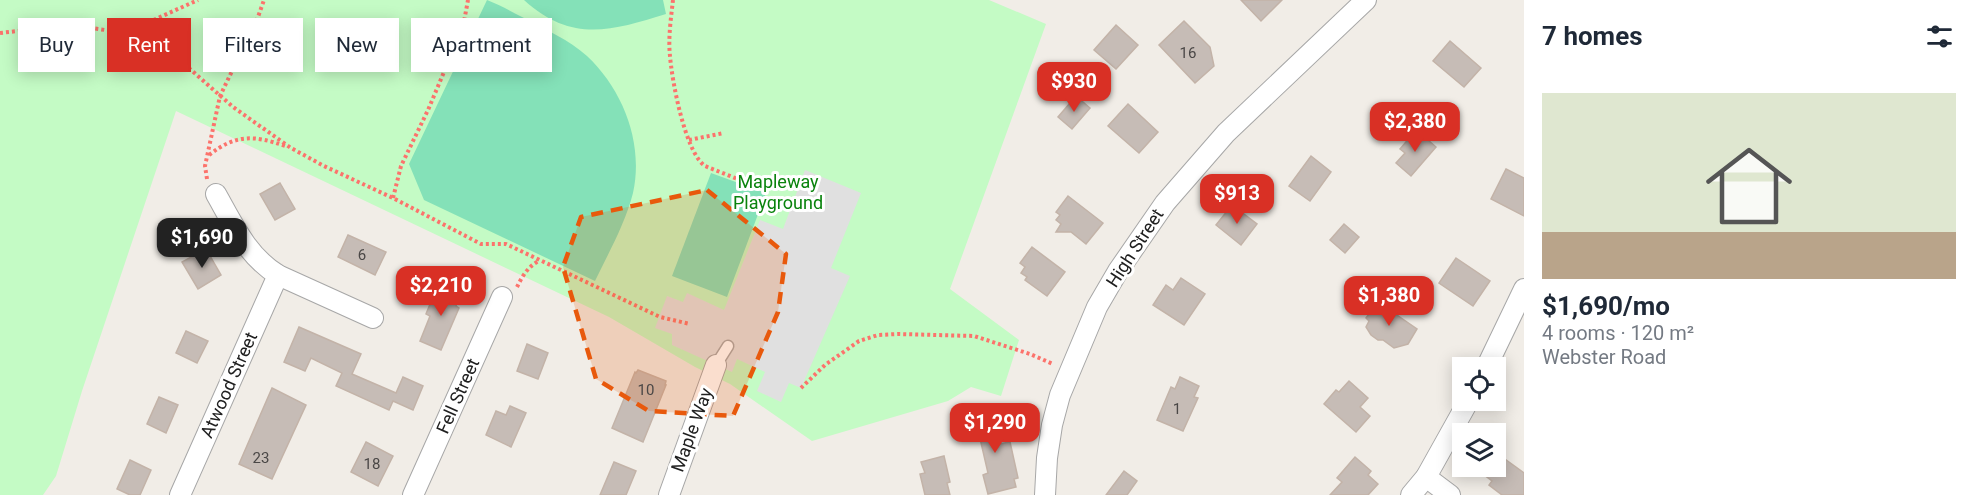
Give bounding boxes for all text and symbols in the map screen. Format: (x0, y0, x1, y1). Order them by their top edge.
chip: Buy (18, 18, 95, 72)
chip: Rent (107, 18, 191, 72)
chip: Filters (203, 18, 303, 72)
chip: New (315, 18, 399, 72)
chip: Apartment (411, 18, 552, 72)
icon: filters (1923, 20, 1956, 53)
text: 7 homes (1542, 21, 1643, 51)
house number: 16 (1180, 44, 1196, 62)
pin: $930 (1038, 62, 1110, 113)
text: $930 (1051, 69, 1097, 93)
pin: $2,380 (1366, 102, 1464, 153)
text: $2,380 (1384, 109, 1446, 133)
icon: home (1695, 132, 1803, 240)
park label: Mapleway Playground (733, 171, 823, 213)
pin: $913 (1201, 174, 1273, 225)
text: $913 (1214, 181, 1260, 205)
street label: High Street (1101, 205, 1168, 291)
pin: $1,690 (153, 218, 251, 269)
text: $1,690 (171, 225, 233, 249)
house number: 6 (358, 246, 366, 264)
pin: $2,210 (392, 266, 490, 317)
text: $2,210 (410, 273, 472, 297)
pin: $1,380 (1340, 276, 1438, 327)
text: $1,380 (1358, 283, 1420, 307)
text: $1,690/mo (1542, 291, 1670, 321)
text: 4 rooms · 120 m² (1542, 321, 1694, 345)
street label: Atwood Street (196, 329, 261, 441)
text: Webster Road (1542, 345, 1666, 369)
street label: Fell Street (432, 355, 483, 437)
map controls (1452, 357, 1506, 477)
button: locate (1452, 357, 1506, 411)
house number: 10 (638, 381, 654, 399)
street label: Maple Way (667, 385, 717, 475)
house number: 1 (1173, 400, 1181, 418)
pin: $1,290 (946, 403, 1044, 454)
text: $1,290 (964, 410, 1026, 434)
button: layers (1452, 423, 1506, 477)
house number: 23 (253, 449, 269, 467)
house number: 18 (364, 455, 380, 473)

